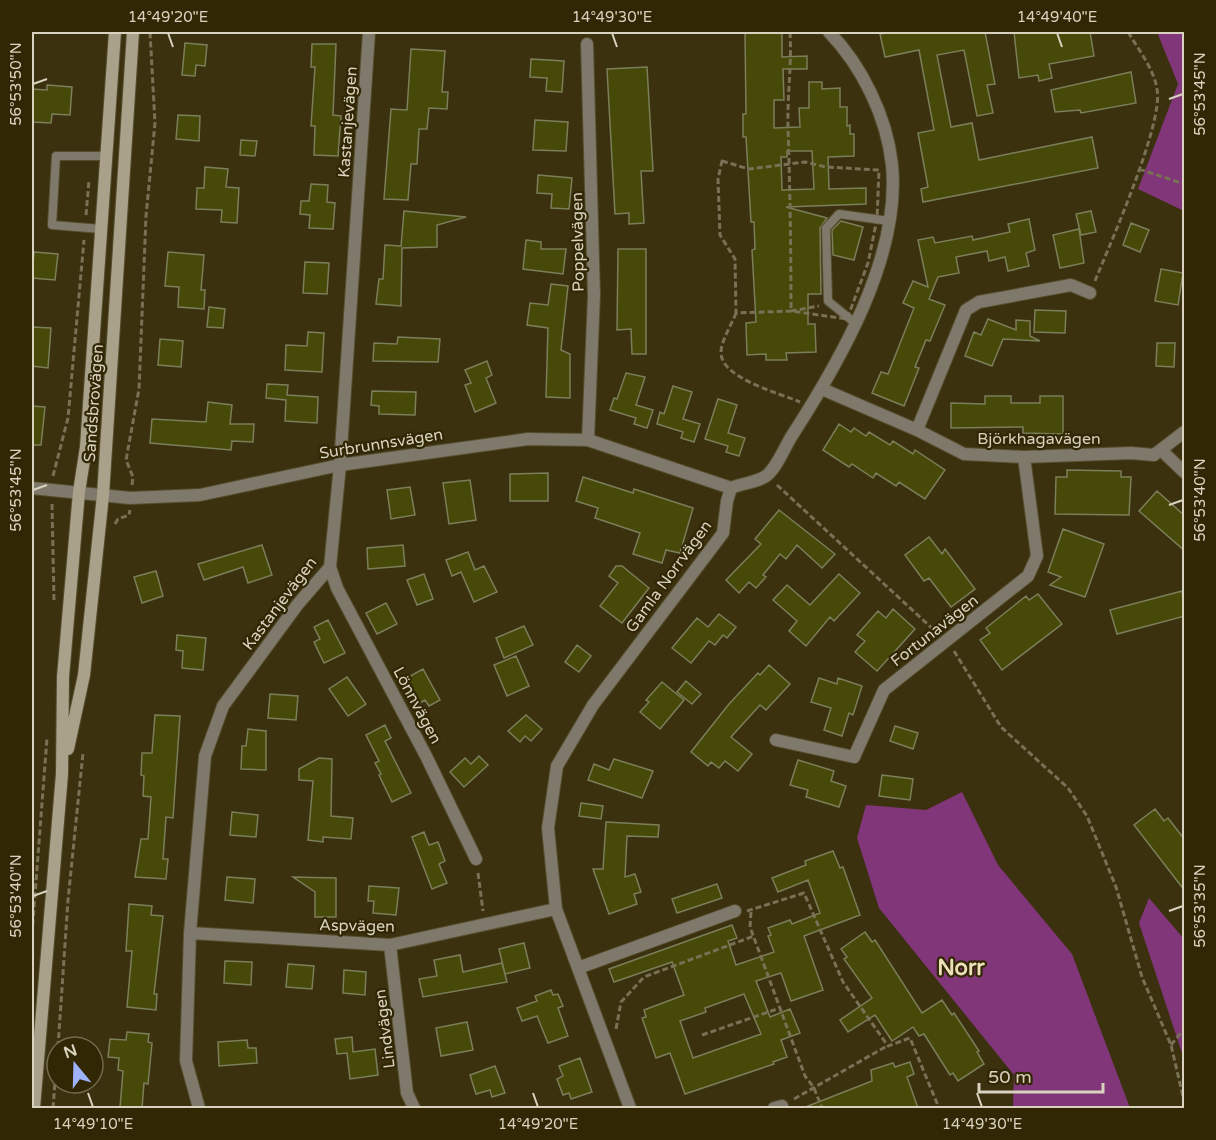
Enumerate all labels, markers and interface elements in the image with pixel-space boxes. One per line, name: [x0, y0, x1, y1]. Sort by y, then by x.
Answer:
text: 14°49'20"E: [128, 8, 208, 26]
text: 14°49'30"E: [572, 8, 652, 26]
text: 14°49'40"E: [1017, 8, 1097, 26]
text: 56°53'50"N: [7, 42, 25, 126]
text: 56°53'45"N: [1191, 52, 1209, 136]
street label: Kastanjevägen: [334, 66, 362, 178]
street label: Poppelvägen: [567, 192, 589, 292]
street label: Sandsbrovägen: [80, 343, 108, 463]
street label: Surbrunnsvägen: [318, 424, 444, 464]
street label: Björkhagavägen: [977, 429, 1101, 449]
text: 56°53'45"N: [7, 448, 25, 532]
text: 56°53'40"N: [1191, 458, 1209, 542]
street label: Gamla Norrvägen: [621, 517, 716, 637]
street label: Kastanjevägen: [238, 553, 321, 654]
street label: Fortunavägen: [887, 590, 982, 671]
street label: Lönnvägen: [388, 663, 446, 747]
text: 56°53'40"N: [7, 854, 25, 938]
text: 56°53'35"N: [1191, 864, 1209, 948]
street label: Aspvägen: [319, 915, 395, 937]
district label: Norr: [937, 955, 985, 981]
street label: Lindvägen: [370, 988, 400, 1069]
north arrow: [45, 1035, 105, 1095]
text: N: [61, 1040, 80, 1063]
scale bar: [979, 1056, 1104, 1094]
text: 50 m: [988, 1066, 1032, 1088]
text: 14°49'10"E: [53, 1115, 133, 1133]
text: 14°49'20"E: [498, 1115, 578, 1133]
text: 14°49'30"E: [942, 1115, 1022, 1133]

